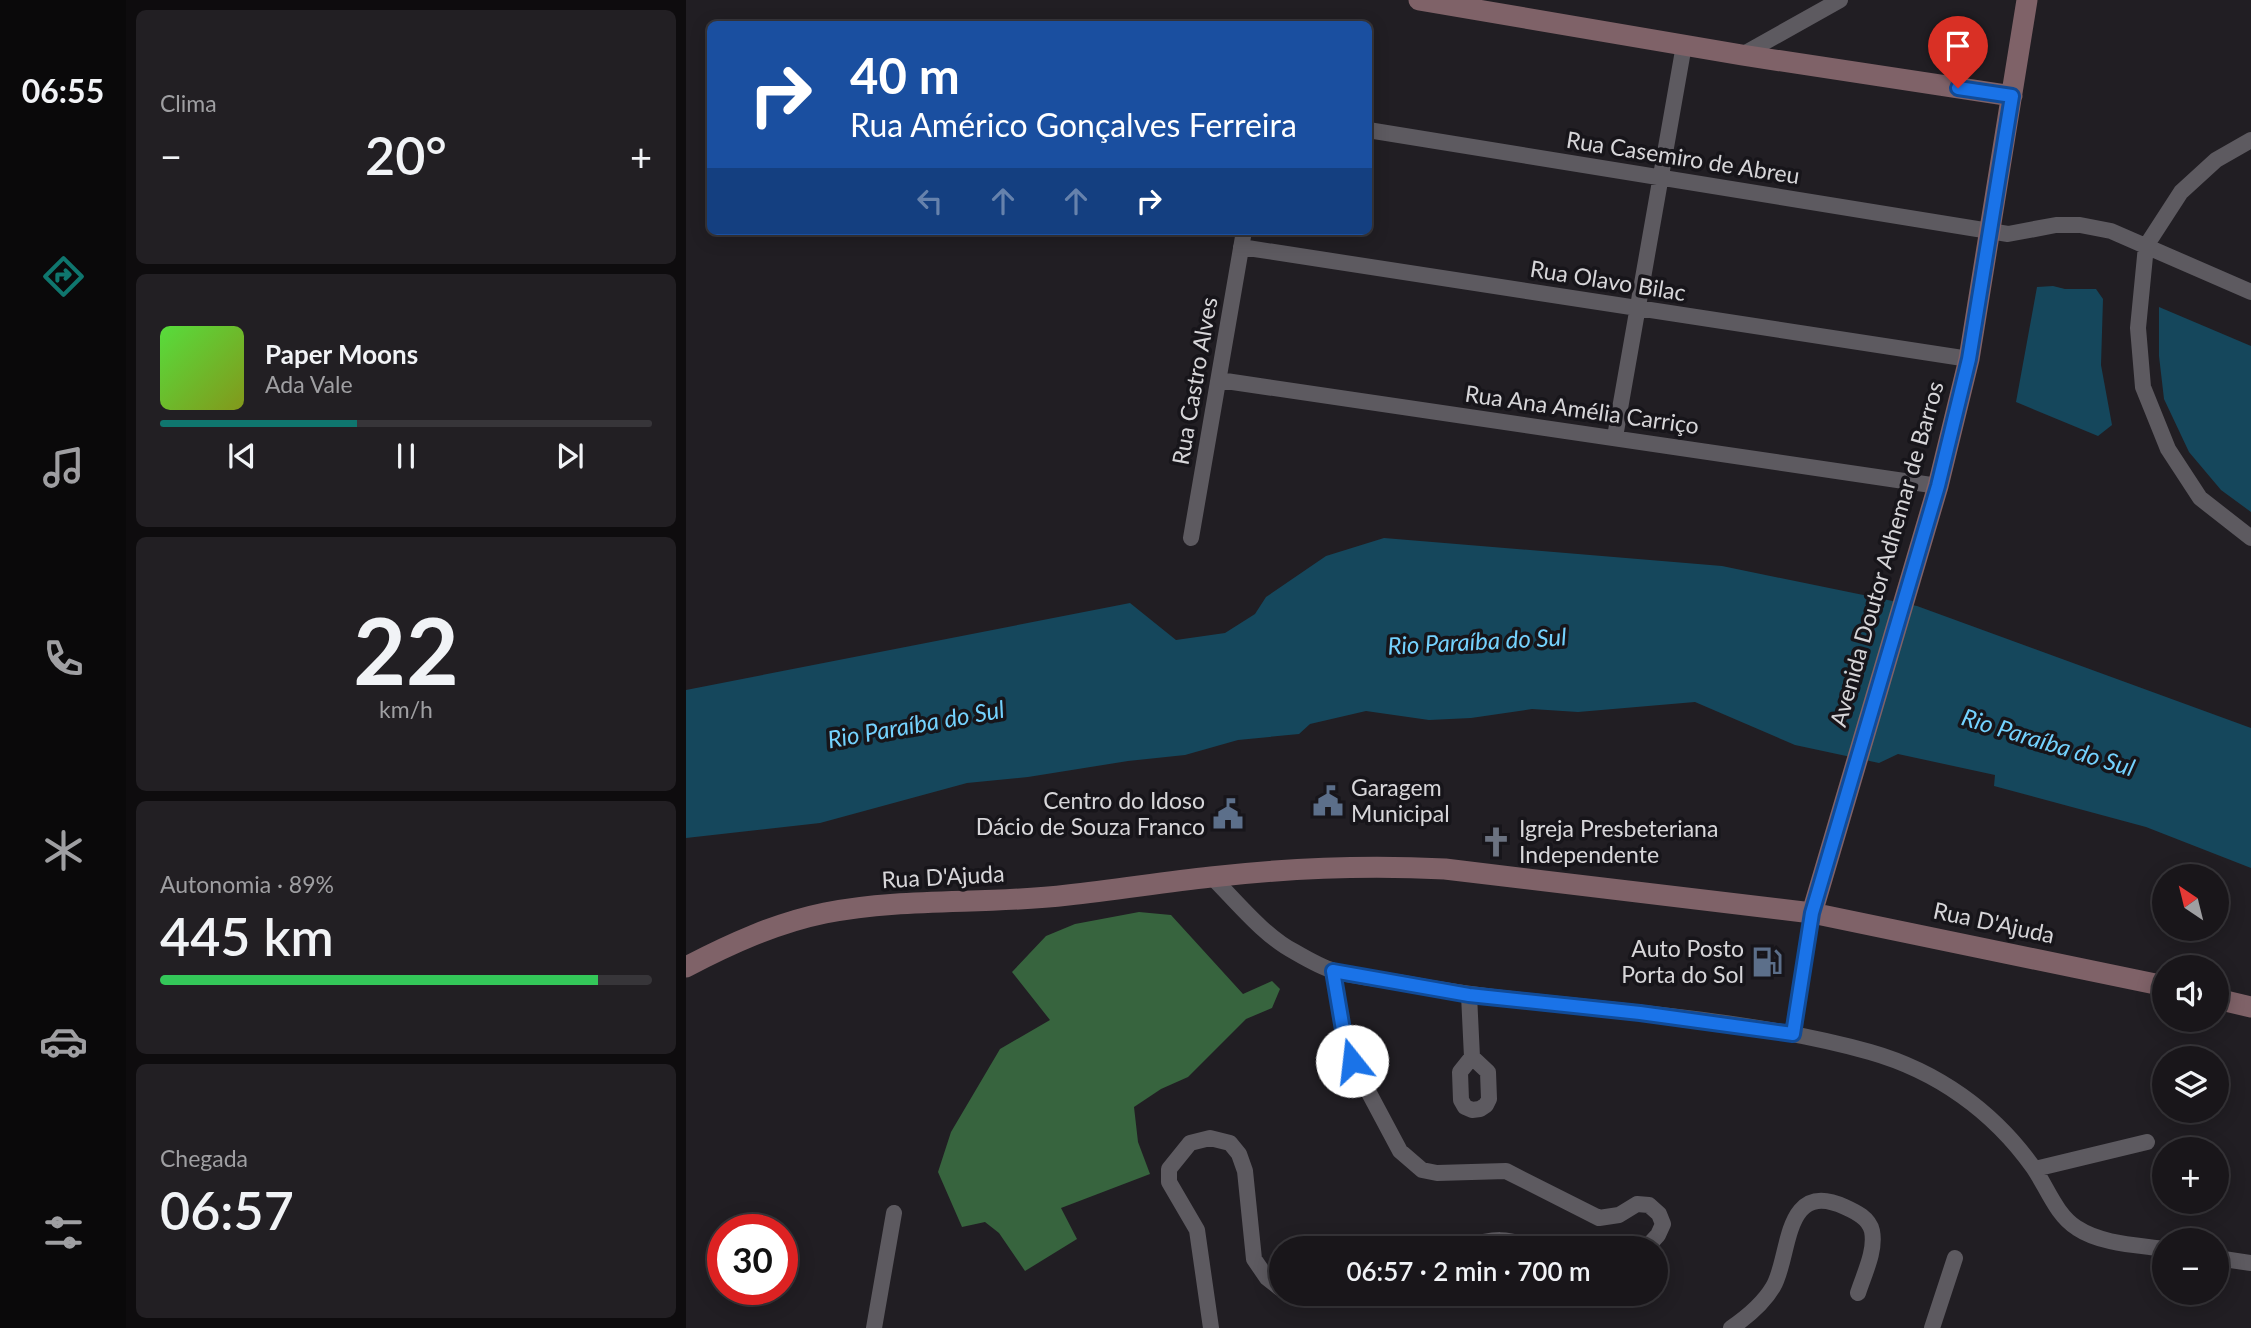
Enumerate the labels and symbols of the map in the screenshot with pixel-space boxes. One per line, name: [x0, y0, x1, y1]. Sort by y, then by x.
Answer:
pin: [1928, 16, 1988, 88]
street label: Rua Casemiro de Abreu: [1565, 125, 1802, 189]
street label: Rua Olavo Bilac: [1528, 254, 1688, 306]
street label: Rua Castro Alves: [1165, 295, 1223, 467]
street label: Avenida Doutor Adhemar de Barros: [1823, 378, 1949, 730]
street label: Rua Ana Amélia Carriço: [1463, 379, 1701, 439]
water label: Rio Paraíba do Sul: [1387, 621, 1568, 660]
water label: Rio Paraíba do Sul: [825, 694, 1007, 753]
water label: Rio Paraíba do Sul: [1959, 702, 2139, 782]
place label: Garagem Municipal: [1351, 773, 1450, 827]
public building icon: Garagem Municipal: [1311, 784, 1345, 818]
place label: Centro do Idoso Dácio de Souza Franco: [976, 786, 1205, 840]
public building icon: Centro do Idoso Dácio de Souza Franco: [1211, 797, 1245, 831]
place label: Igreja Presbeteriana Independente: [1519, 814, 1718, 868]
church icon: Igreja Presbeteriana Independente: [1479, 825, 1513, 859]
street label: Rua D'Ajuda: [881, 859, 1005, 893]
north arrow: [2152, 864, 2230, 942]
street label: Rua D'Ajuda: [1931, 896, 2057, 949]
place label: Auto Posto Porta do Sol: [1621, 934, 1744, 988]
fuel station icon: Auto Posto Porta do Sol: [1750, 945, 1784, 979]
position arrow: [1315, 1024, 1389, 1098]
speed limit sign: 30: [707, 1214, 798, 1305]

